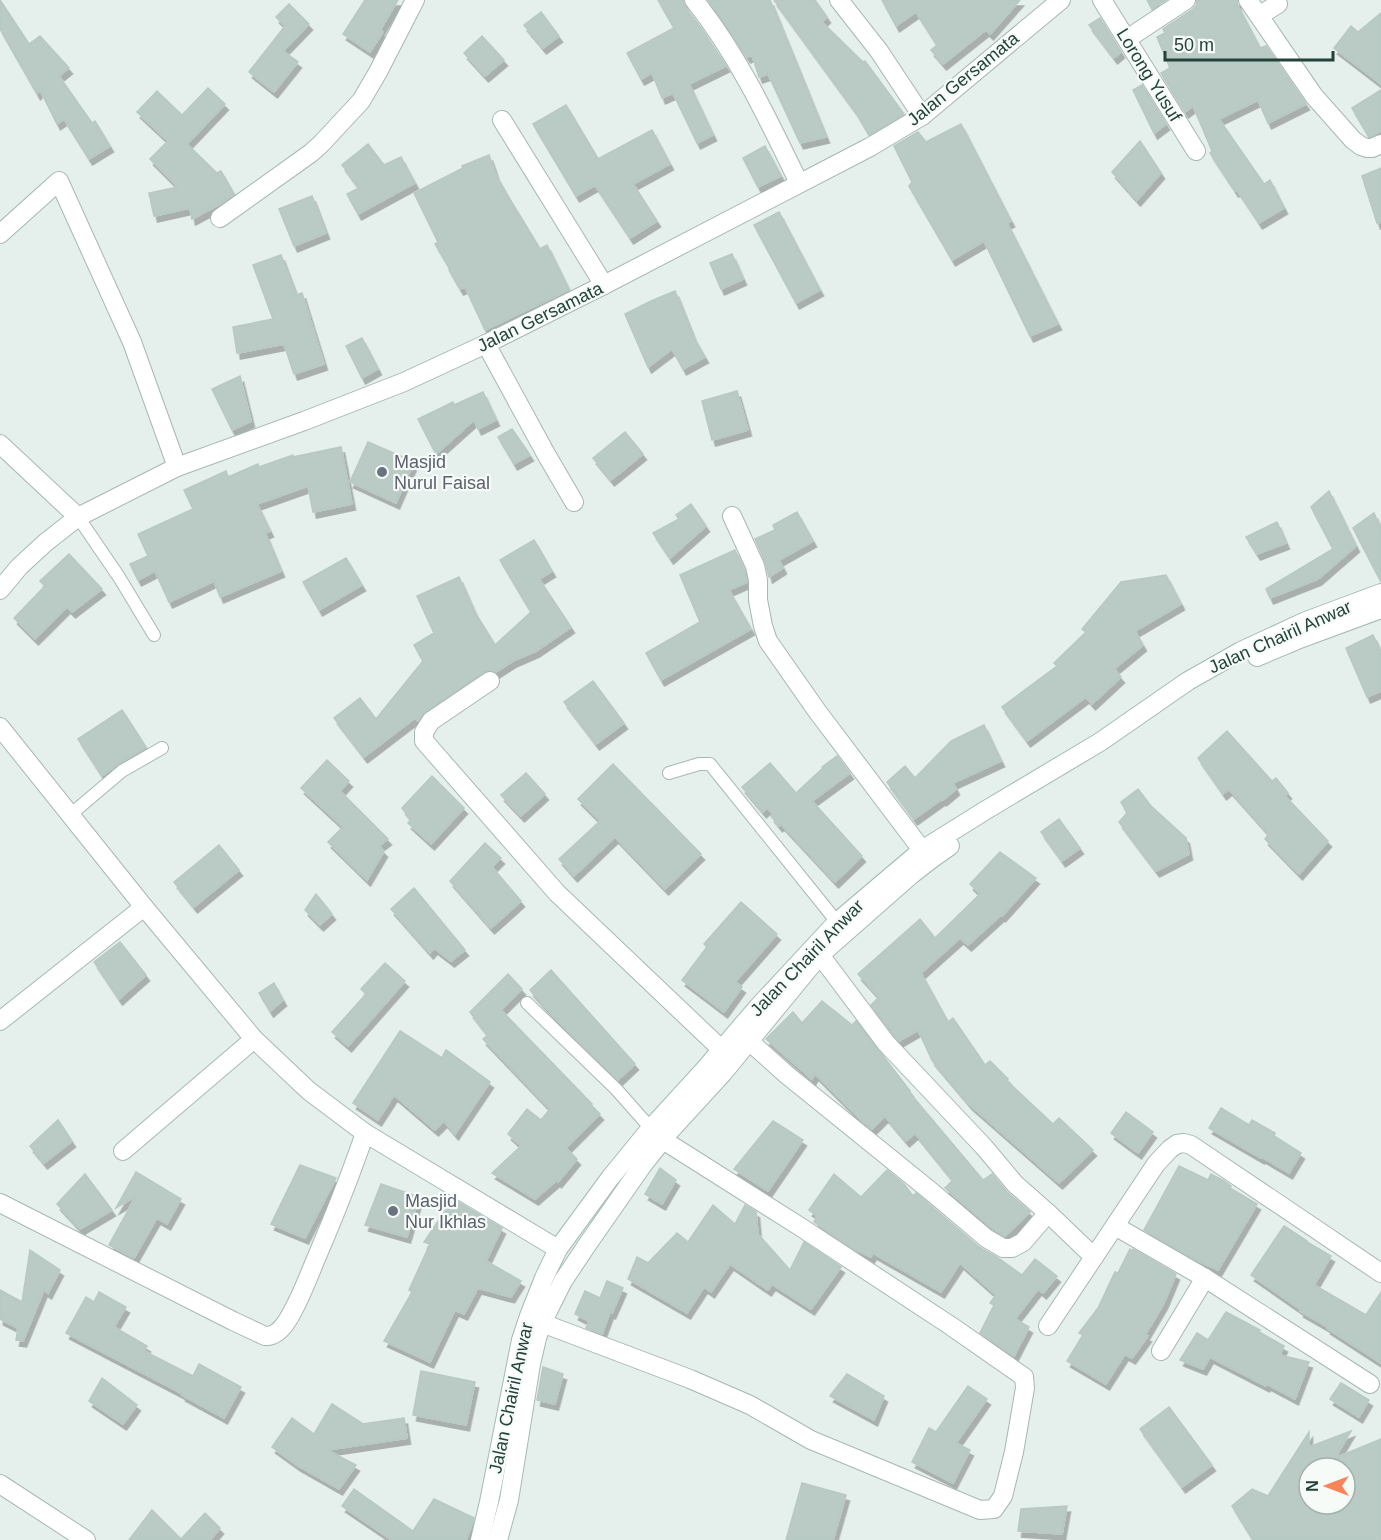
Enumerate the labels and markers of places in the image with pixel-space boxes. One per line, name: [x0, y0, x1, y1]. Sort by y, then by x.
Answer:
place label: Masjid Nurul Faisal: [394, 452, 490, 493]
marker: Masjid Nurul Faisal: [375, 465, 389, 479]
place label: Masjid Nur Ikhlas: [405, 1191, 486, 1232]
marker: Masjid Nur Ikhlas: [386, 1204, 400, 1218]

